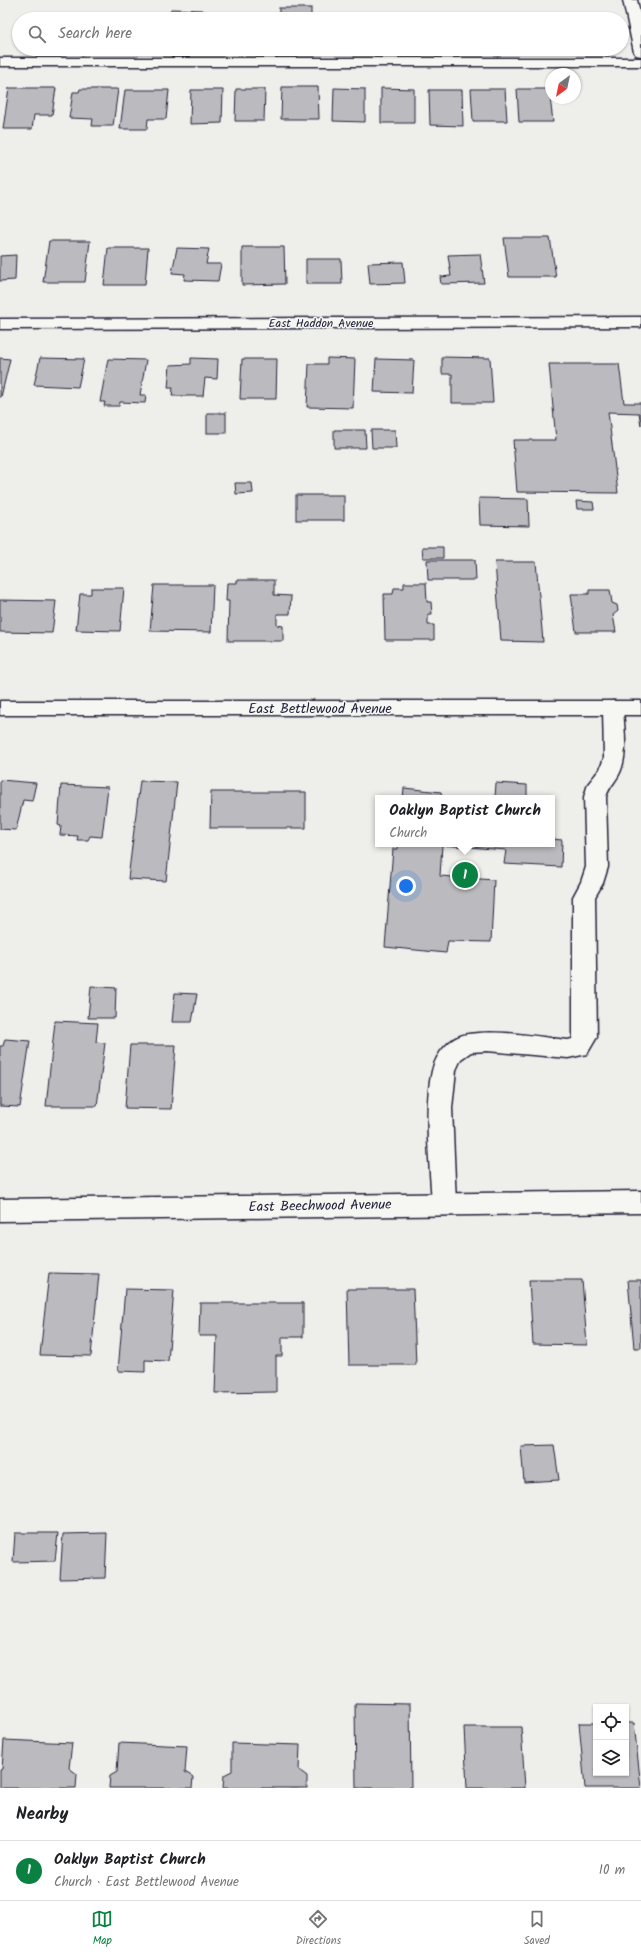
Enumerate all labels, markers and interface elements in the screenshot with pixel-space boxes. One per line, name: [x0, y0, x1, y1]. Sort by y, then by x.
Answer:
search box: [12, 12, 629, 56]
text: Search here: [58, 22, 132, 46]
icon: search: [26, 23, 48, 45]
north arrow: [545, 68, 581, 104]
street label: East Haddon Avenue: [269, 314, 374, 333]
street label: East Bettlewood Avenue: [248, 698, 392, 720]
popup: [375, 795, 555, 847]
text: Oaklyn Baptist Church: [389, 799, 541, 823]
text: Church: [389, 823, 427, 844]
pin: 1: [452, 860, 478, 890]
your location: [396, 876, 416, 896]
street label: East Beechwood Avenue: [248, 1194, 392, 1218]
map controls: [593, 1704, 629, 1776]
button: locate: [593, 1704, 629, 1740]
button: layers: [593, 1740, 629, 1776]
text: Nearby: [16, 1801, 68, 1828]
text: Oaklyn Baptist Church: [54, 1848, 206, 1872]
text: 1: [27, 1860, 31, 1881]
text: 10 m: [599, 1860, 625, 1881]
text: Church · East Bettlewood Avenue: [54, 1872, 239, 1893]
tab: Map: [91, 1908, 113, 1950]
tab: Directions: [296, 1908, 341, 1950]
tab: Saved: [524, 1908, 550, 1950]

